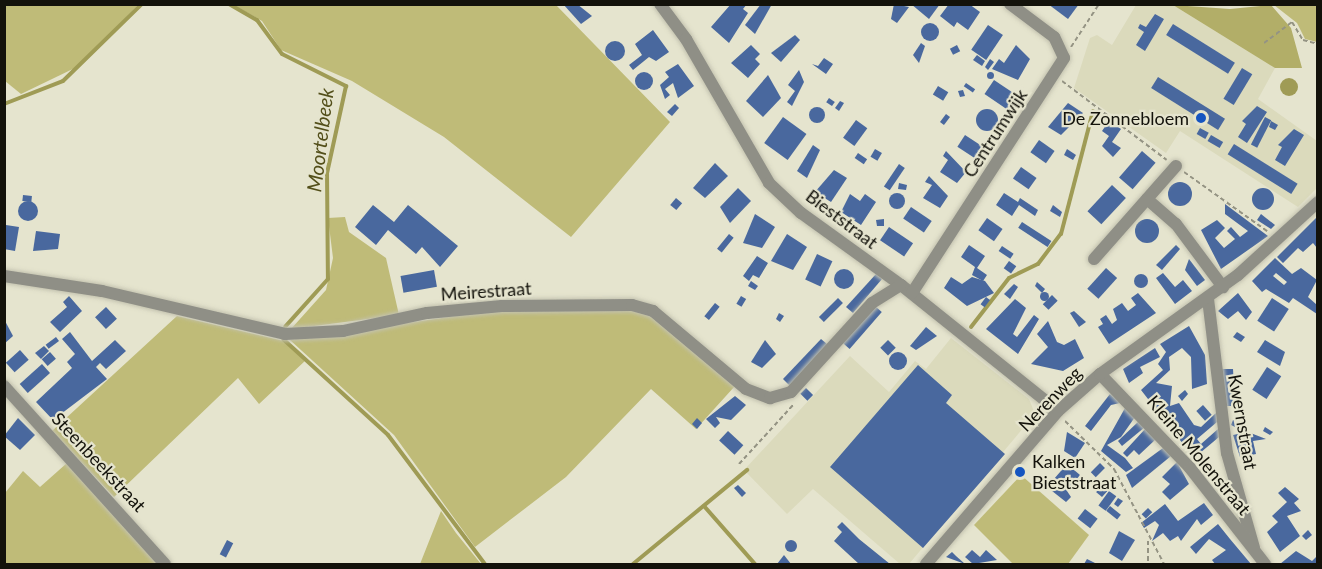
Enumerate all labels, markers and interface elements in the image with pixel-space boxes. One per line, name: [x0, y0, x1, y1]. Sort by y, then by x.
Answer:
street label: Centrumwijk: [958, 85, 1032, 181]
water label: Moortelbeek: [302, 87, 338, 193]
place label: De Zonnebloem: [1062, 107, 1189, 129]
marker: De Zonnebloem: [1194, 111, 1208, 125]
street label: Bieststraat: [802, 185, 882, 253]
street label: Meirestraat: [440, 277, 532, 305]
street label: Nerenweg: [1014, 362, 1086, 436]
street label: Kwernstraat: [1224, 373, 1262, 471]
street label: Kleine Molenstraat: [1143, 391, 1255, 519]
street label: Steenbeekstraat: [47, 408, 151, 516]
place label: Kalken Bieststraat: [1032, 451, 1116, 494]
marker: Kalken Bieststraat: [1013, 465, 1027, 479]

